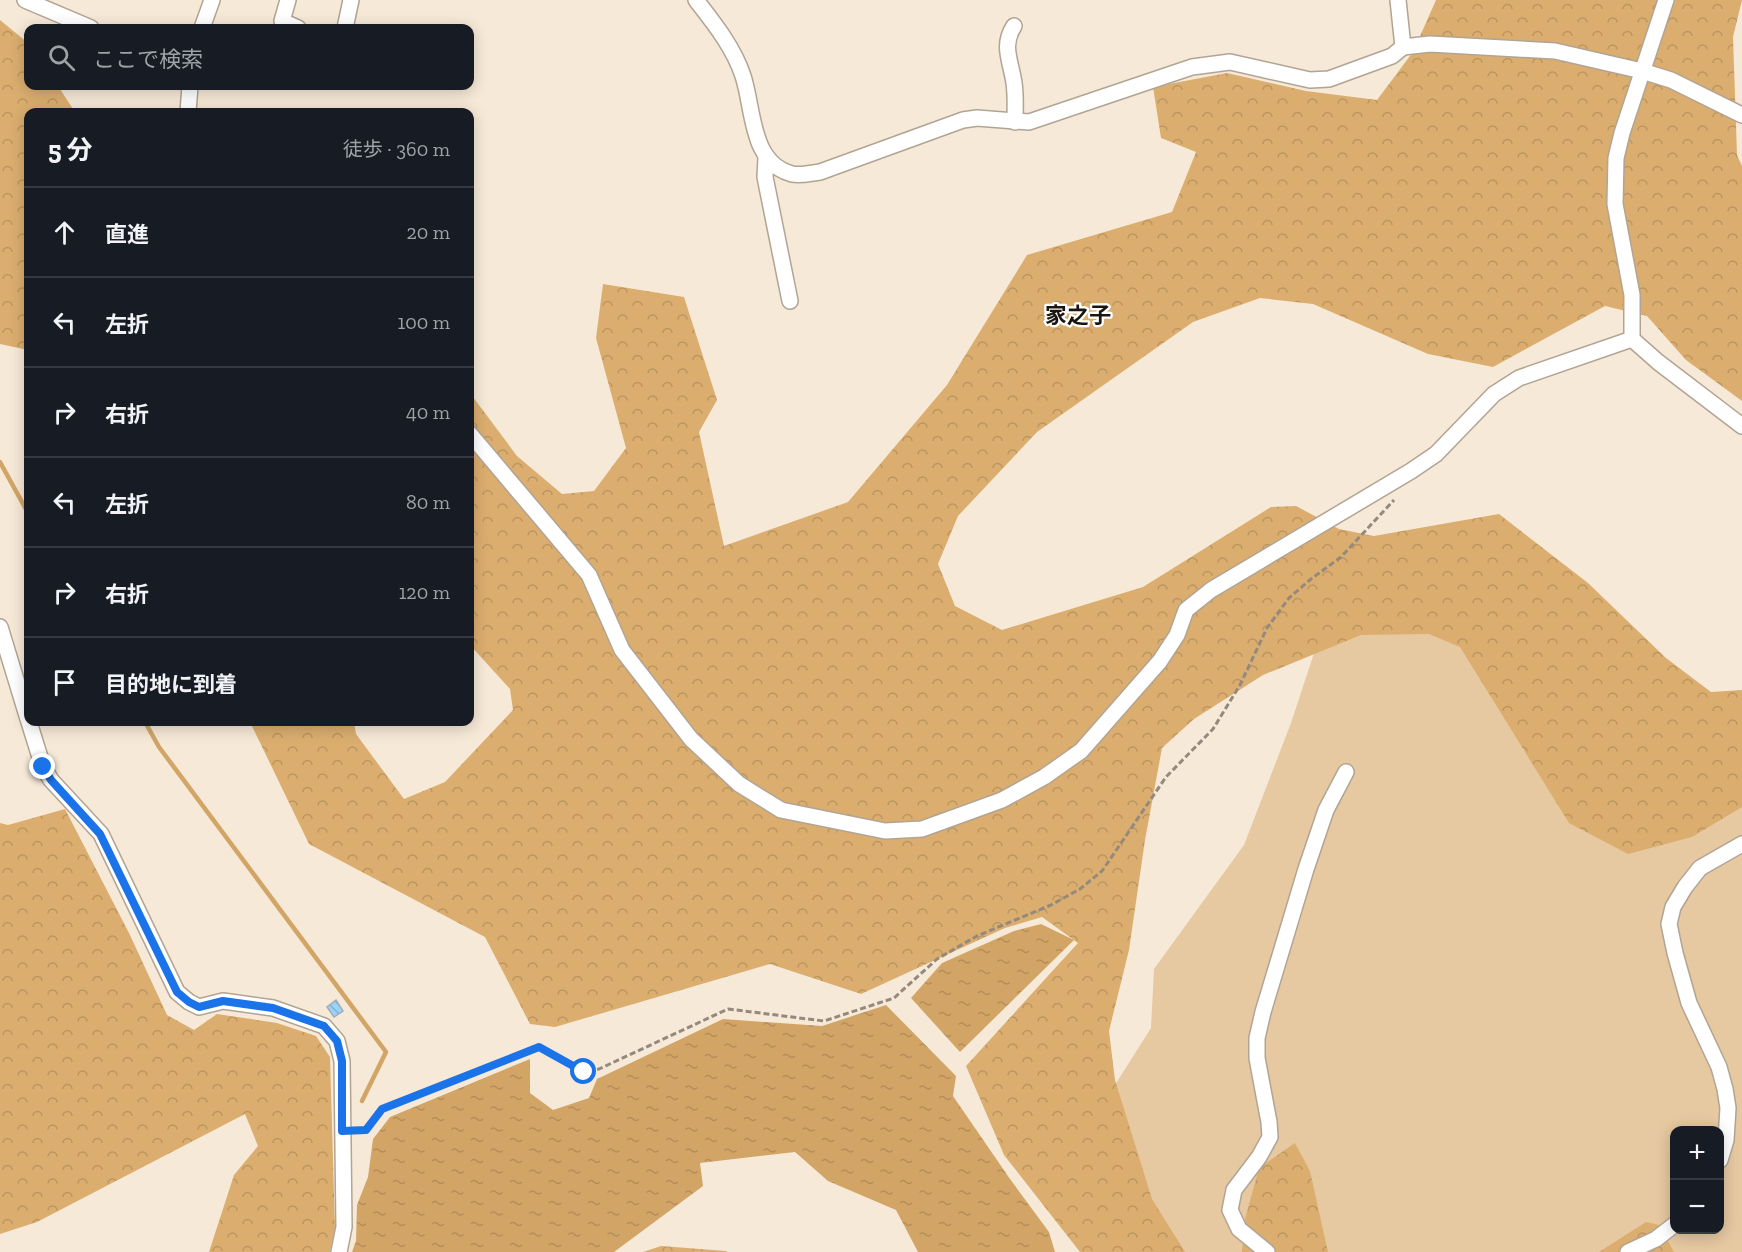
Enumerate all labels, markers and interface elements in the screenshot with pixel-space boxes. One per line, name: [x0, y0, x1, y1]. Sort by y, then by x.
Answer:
search box: [24, 24, 474, 90]
icon: search: [45, 41, 78, 74]
text: ここで検索: [93, 46, 203, 73]
text: 5 分: [48, 134, 92, 166]
text: 徒歩 · 360 m: [343, 137, 450, 161]
icon: ahead: [48, 216, 81, 249]
text: 20 m: [406, 220, 450, 244]
text: 直進: [105, 221, 149, 248]
district label: 家之子: [1045, 302, 1111, 329]
icon: left: [48, 306, 81, 339]
text: 100 m: [397, 310, 450, 334]
text: 左折: [105, 311, 149, 338]
icon: right: [48, 396, 81, 429]
text: 40 m: [406, 400, 450, 424]
text: 右折: [105, 401, 149, 428]
icon: left: [48, 486, 81, 519]
text: 80 m: [406, 490, 450, 514]
text: 左折: [105, 491, 149, 518]
icon: right: [48, 576, 81, 609]
text: 120 m: [399, 580, 450, 604]
text: 右折: [105, 581, 149, 608]
icon: arrive: [48, 666, 81, 699]
text: 目的地に到着: [105, 671, 237, 698]
route end: [29, 753, 55, 779]
route start: [570, 1058, 596, 1084]
map controls: [1670, 1126, 1724, 1234]
button: +: [1670, 1126, 1724, 1180]
button: −: [1670, 1180, 1724, 1234]

